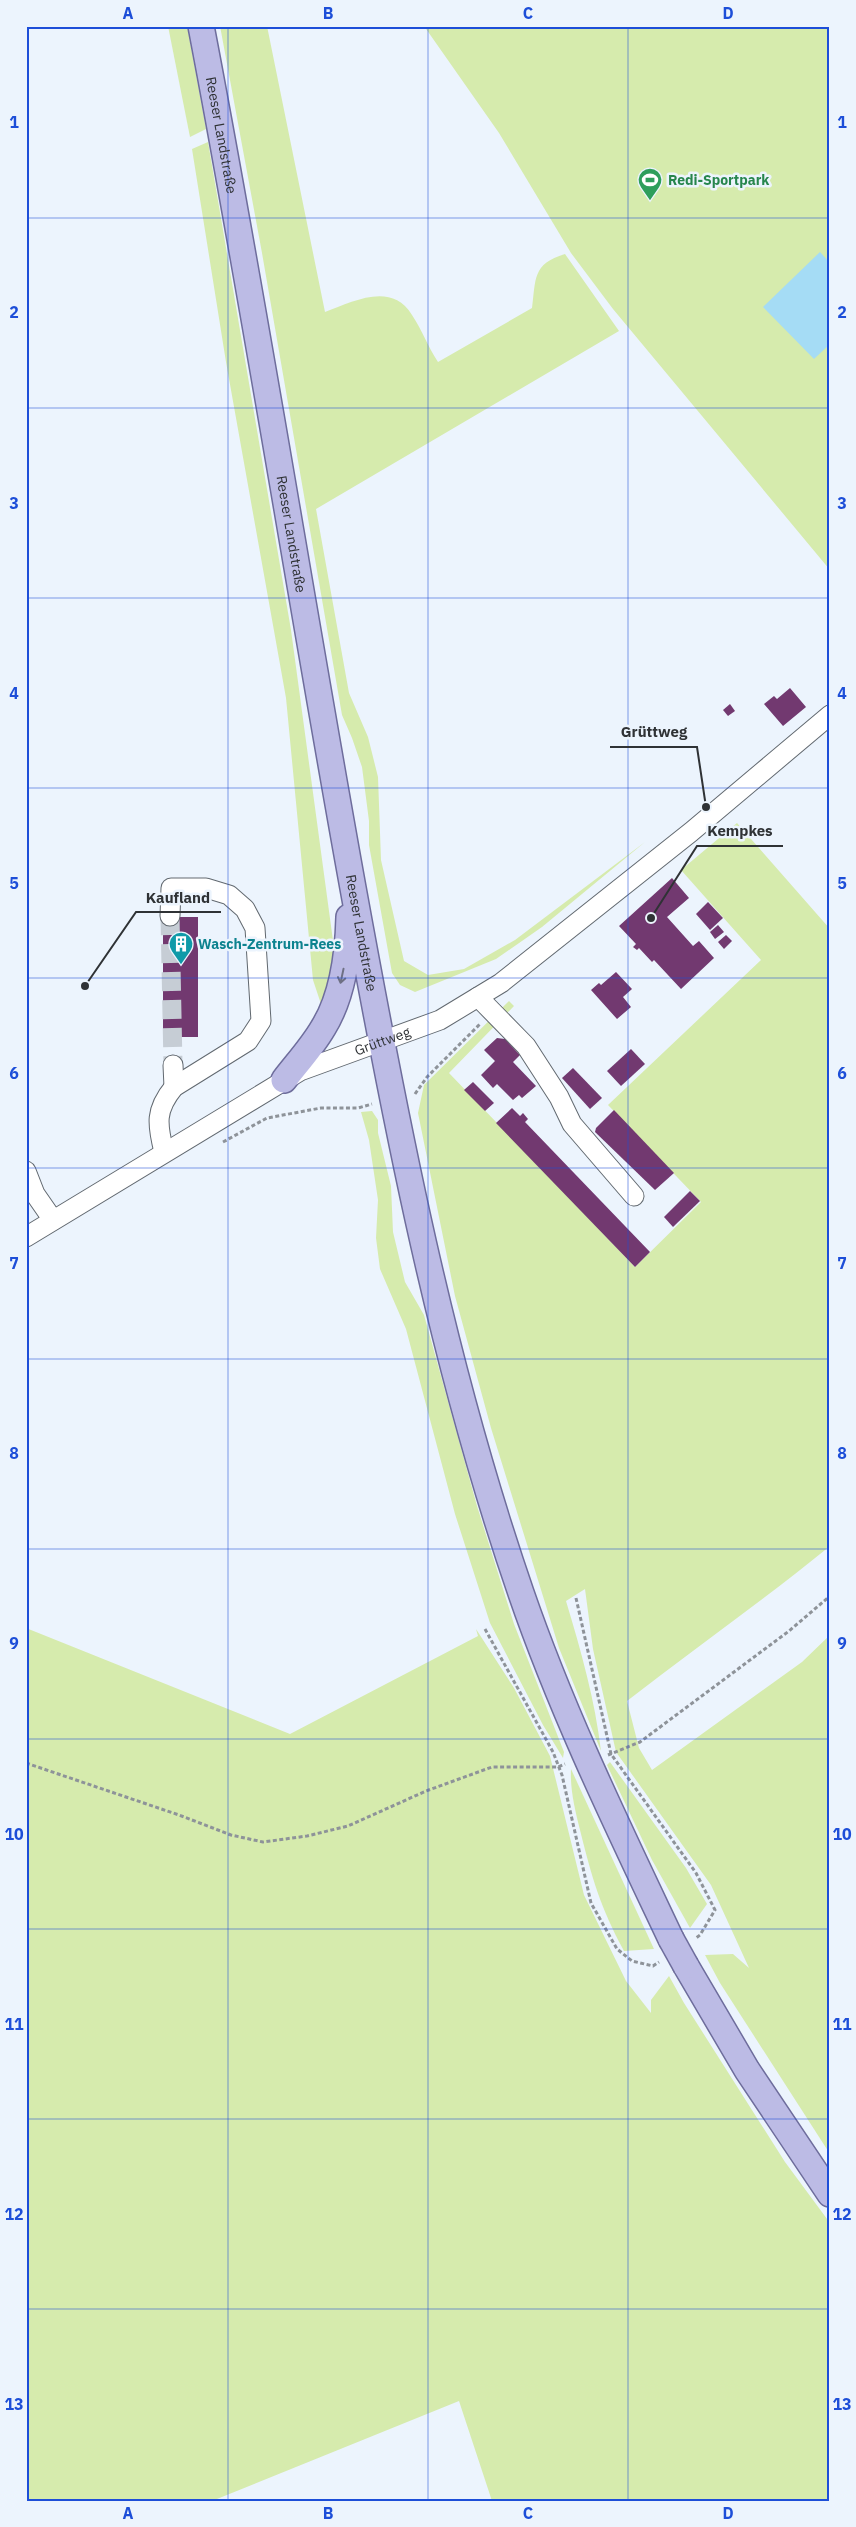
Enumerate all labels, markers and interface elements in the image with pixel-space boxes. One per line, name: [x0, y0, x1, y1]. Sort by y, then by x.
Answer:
text: A: [123, 3, 134, 23]
text: B: [323, 3, 334, 23]
text: C: [523, 3, 533, 23]
text: D: [722, 3, 734, 23]
street label: Reeser Landstraße: [202, 75, 241, 195]
text: 1: [9, 112, 19, 132]
text: 1: [837, 112, 847, 132]
sports icon: Redi-Sportpark: [637, 167, 663, 201]
place label: Redi-Sportpark: [668, 171, 770, 189]
text: 2: [9, 302, 19, 322]
text: 2: [837, 302, 847, 322]
street label: Reeser Landstraße: [272, 474, 310, 594]
text: 3: [9, 493, 19, 513]
text: 3: [837, 493, 847, 513]
text: 4: [9, 683, 19, 703]
text: 4: [837, 683, 847, 703]
callout: Grüttweg: [610, 717, 697, 747]
text: Grüttweg: [621, 722, 688, 741]
callout: Kempkes: [697, 816, 783, 846]
text: Kempkes: [707, 821, 773, 840]
text: 5: [9, 873, 19, 893]
street label: Reeser Landstraße: [342, 873, 381, 993]
text: 5: [837, 873, 847, 893]
callout: Kaufland: [136, 882, 221, 912]
text: Kaufland: [146, 888, 210, 907]
building icon: Wasch-Zentrum-Rees: [168, 931, 194, 965]
place label: Wasch-Zentrum-Rees: [198, 935, 341, 953]
one-way arrow: [337, 967, 346, 983]
street label: Grüttweg: [352, 1022, 413, 1059]
text: 6: [9, 1063, 19, 1083]
text: 6: [837, 1063, 847, 1083]
text: 7: [9, 1253, 19, 1273]
text: 7: [837, 1253, 847, 1273]
text: 8: [9, 1443, 19, 1463]
text: 8: [837, 1443, 847, 1463]
text: 9: [9, 1633, 19, 1653]
text: 9: [837, 1633, 847, 1653]
text: 10: [4, 1824, 24, 1844]
text: 10: [832, 1824, 852, 1844]
text: 11: [4, 2014, 24, 2034]
text: 11: [832, 2014, 852, 2034]
text: 12: [4, 2204, 24, 2224]
text: 12: [832, 2204, 852, 2224]
text: 13: [4, 2394, 24, 2414]
text: 13: [832, 2394, 852, 2414]
text: A: [123, 2503, 134, 2523]
text: B: [323, 2503, 334, 2523]
text: C: [523, 2503, 533, 2523]
text: D: [722, 2503, 734, 2523]

